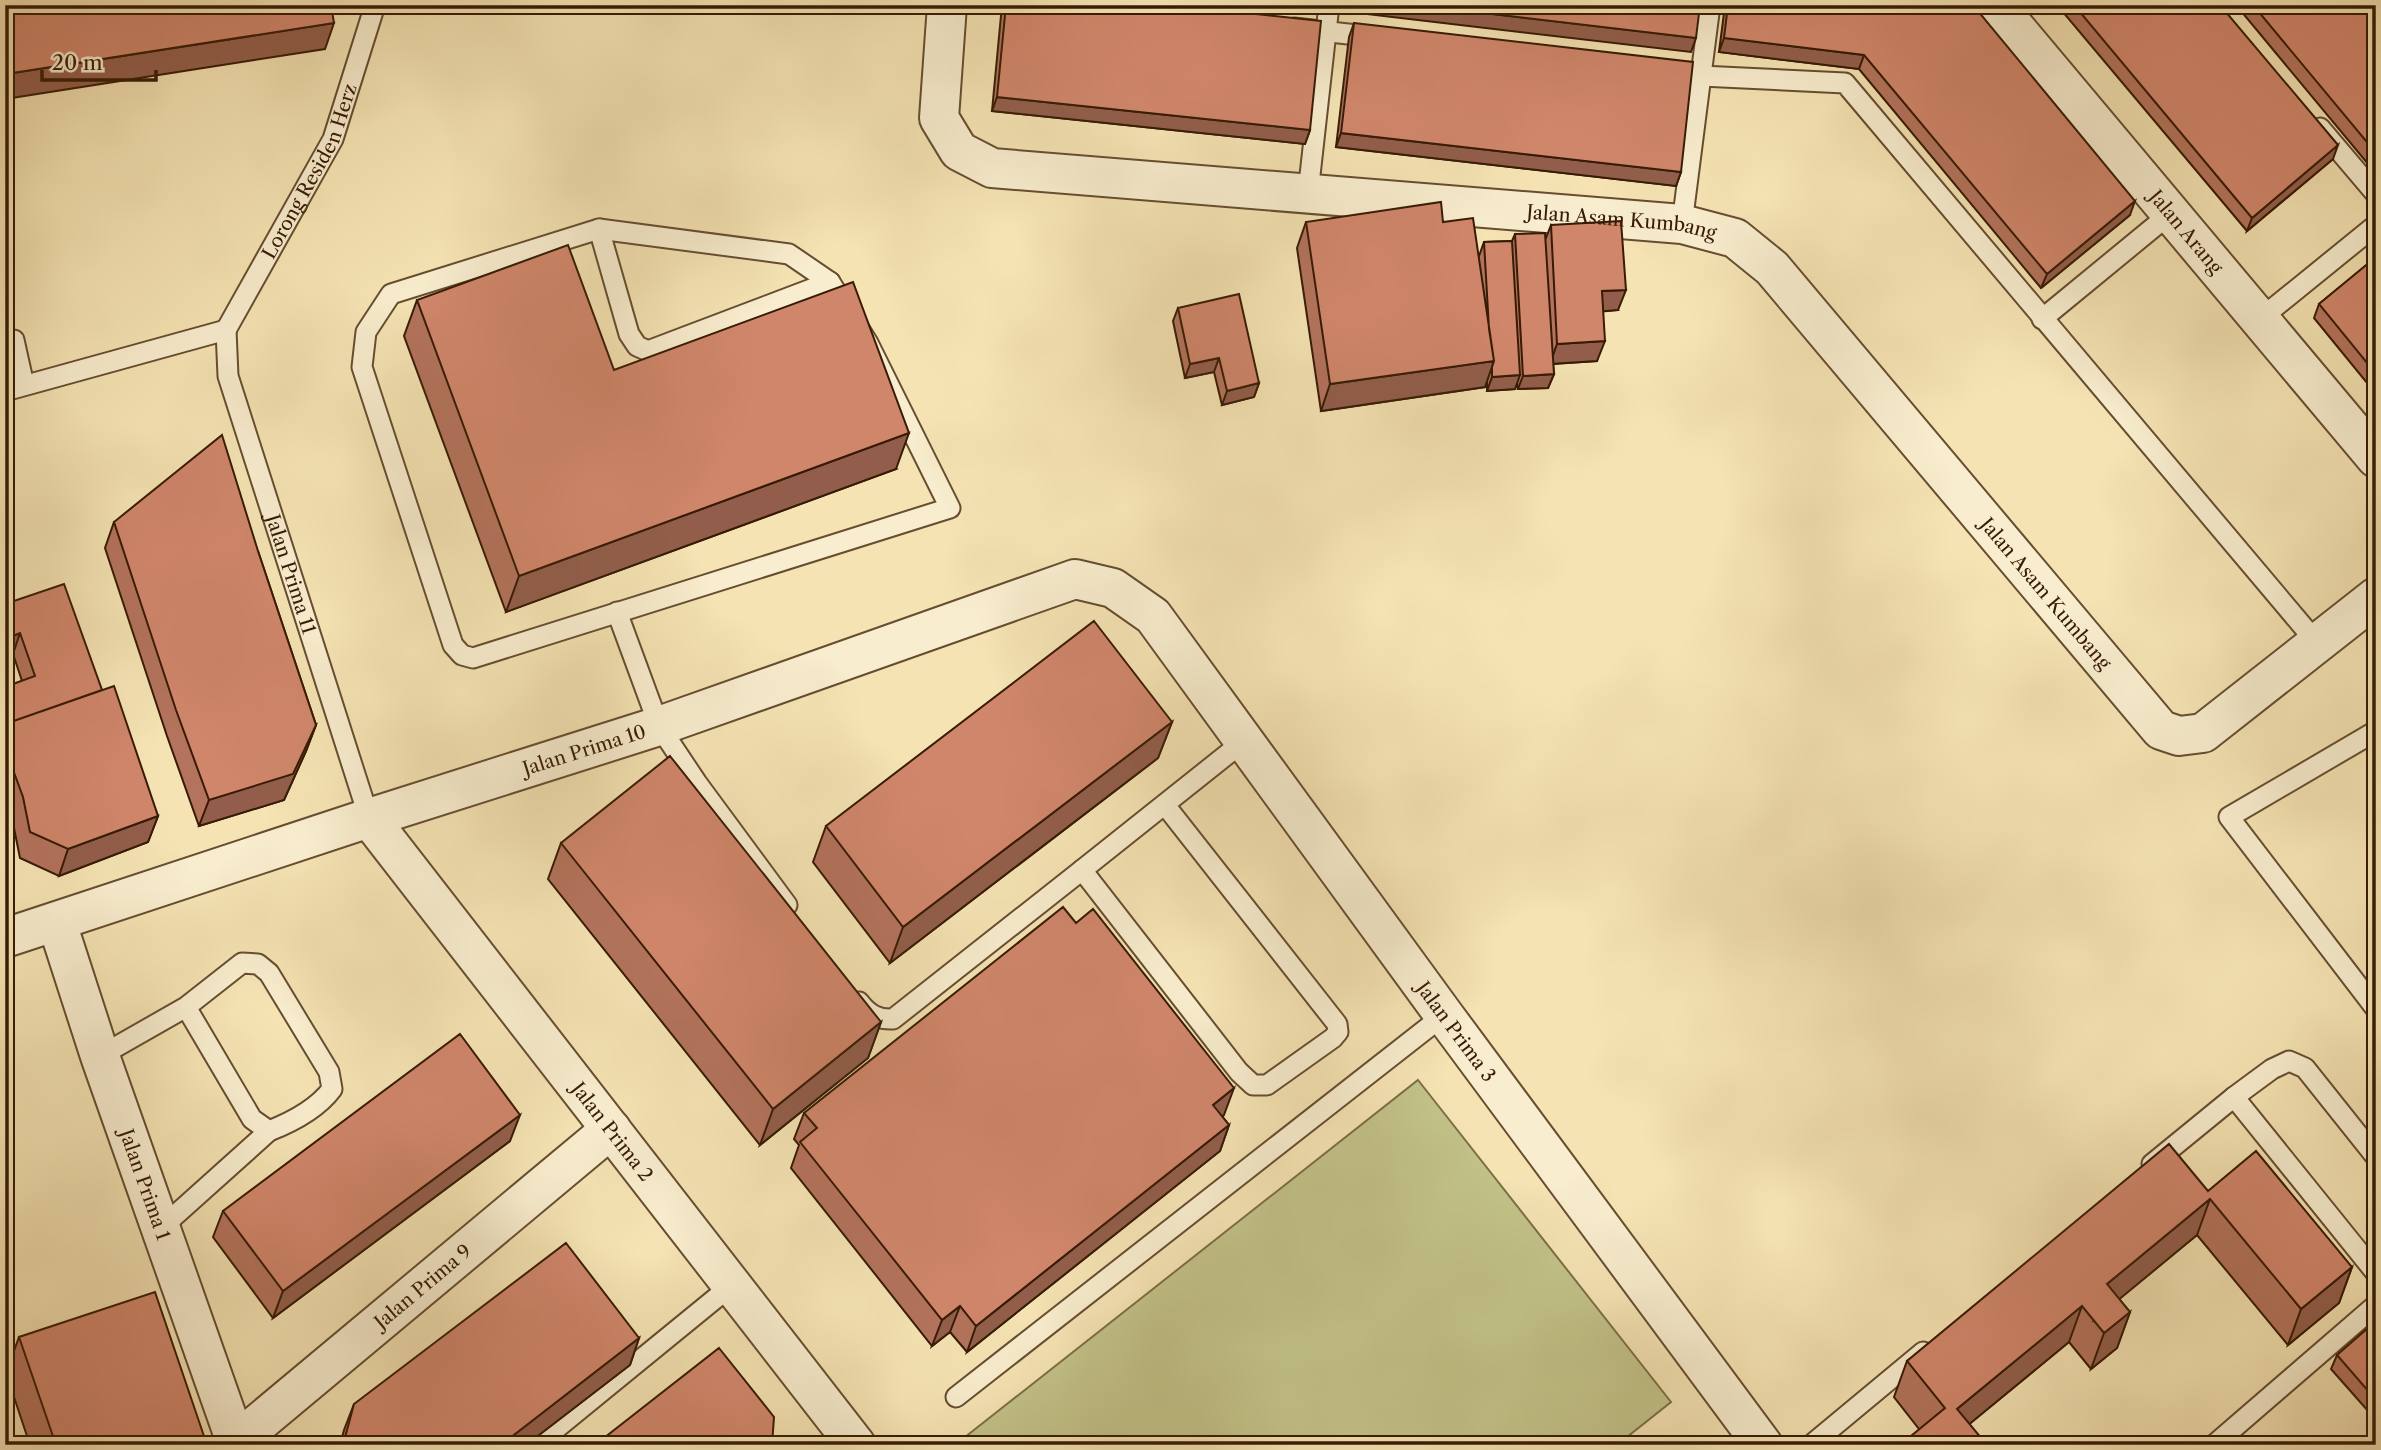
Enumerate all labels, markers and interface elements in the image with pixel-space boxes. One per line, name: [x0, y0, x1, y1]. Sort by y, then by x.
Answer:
scale bar: [42, 38, 156, 82]
text: 20 m: [52, 50, 103, 75]
street label: Lorong Residen Herz: [257, 81, 361, 263]
street label: Jalan Arang: [2143, 183, 2229, 279]
street label: Jalan Asam Kumbang: [1523, 200, 1720, 244]
street label: Jalan Prima 11: [260, 509, 321, 637]
street label: Jalan Asam Kumbang: [1974, 510, 2117, 675]
street label: Jalan Prima 10: [517, 719, 649, 781]
street label: Jalan Prima 3: [1410, 974, 1501, 1086]
street label: Jalan Prima 2: [565, 1075, 658, 1186]
street label: Jalan Prima 1: [114, 1123, 175, 1243]
street label: Jalan Prima 9: [367, 1239, 476, 1335]

